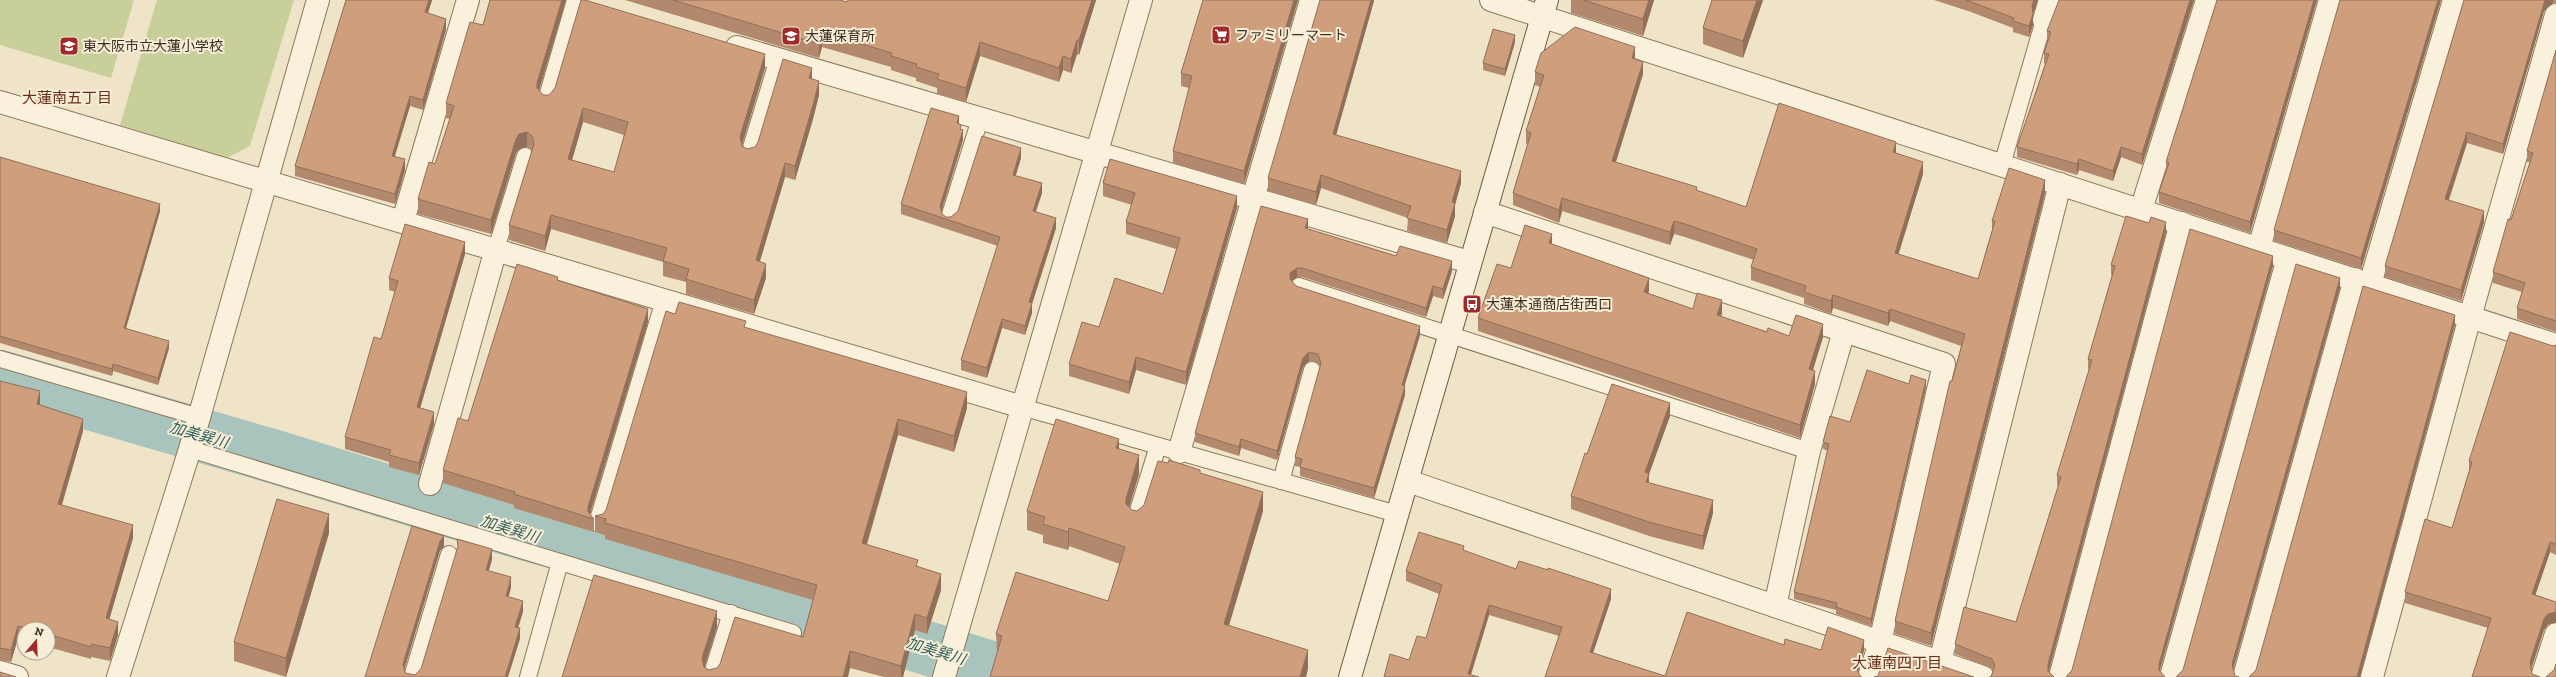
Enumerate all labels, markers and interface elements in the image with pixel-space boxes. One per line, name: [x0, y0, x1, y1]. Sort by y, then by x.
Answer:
supermarket icon: ファミリーマート: [1210, 24, 1232, 46]
school or university icon: 大蓮保育所: [780, 25, 802, 47]
place label: ファミリーマート: [1235, 27, 1347, 44]
place label: 大蓮保育所: [805, 28, 875, 45]
school or university icon: 東大阪市立大蓮小学校: [58, 35, 80, 57]
place label: 東大阪市立大蓮小学校: [83, 38, 223, 55]
district label: 大蓮南五丁目: [22, 89, 112, 107]
bus stop icon: 大蓮本通商店街西口: [1461, 293, 1483, 315]
place label: 大蓮本通商店街西口: [1486, 296, 1612, 313]
water label: 加美巽川: [168, 418, 232, 452]
water label: 加美巽川: [479, 512, 543, 547]
north arrow: [16, 621, 56, 661]
text: N: [33, 625, 46, 640]
water label: 加美巽川: [905, 634, 969, 669]
district label: 大蓮南四丁目: [1852, 654, 1942, 672]

